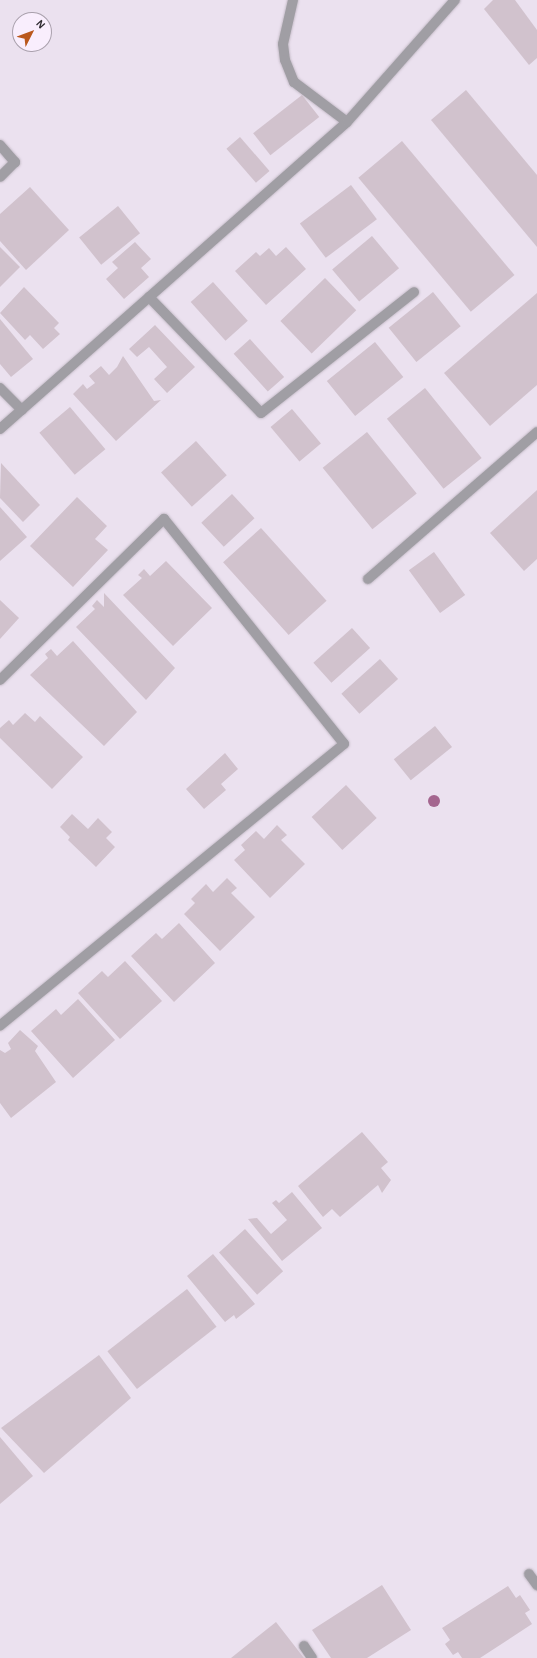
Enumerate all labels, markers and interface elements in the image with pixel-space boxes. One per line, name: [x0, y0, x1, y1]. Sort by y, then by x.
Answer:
north arrow: [12, 12, 52, 52]
text: N: [34, 18, 47, 31]

